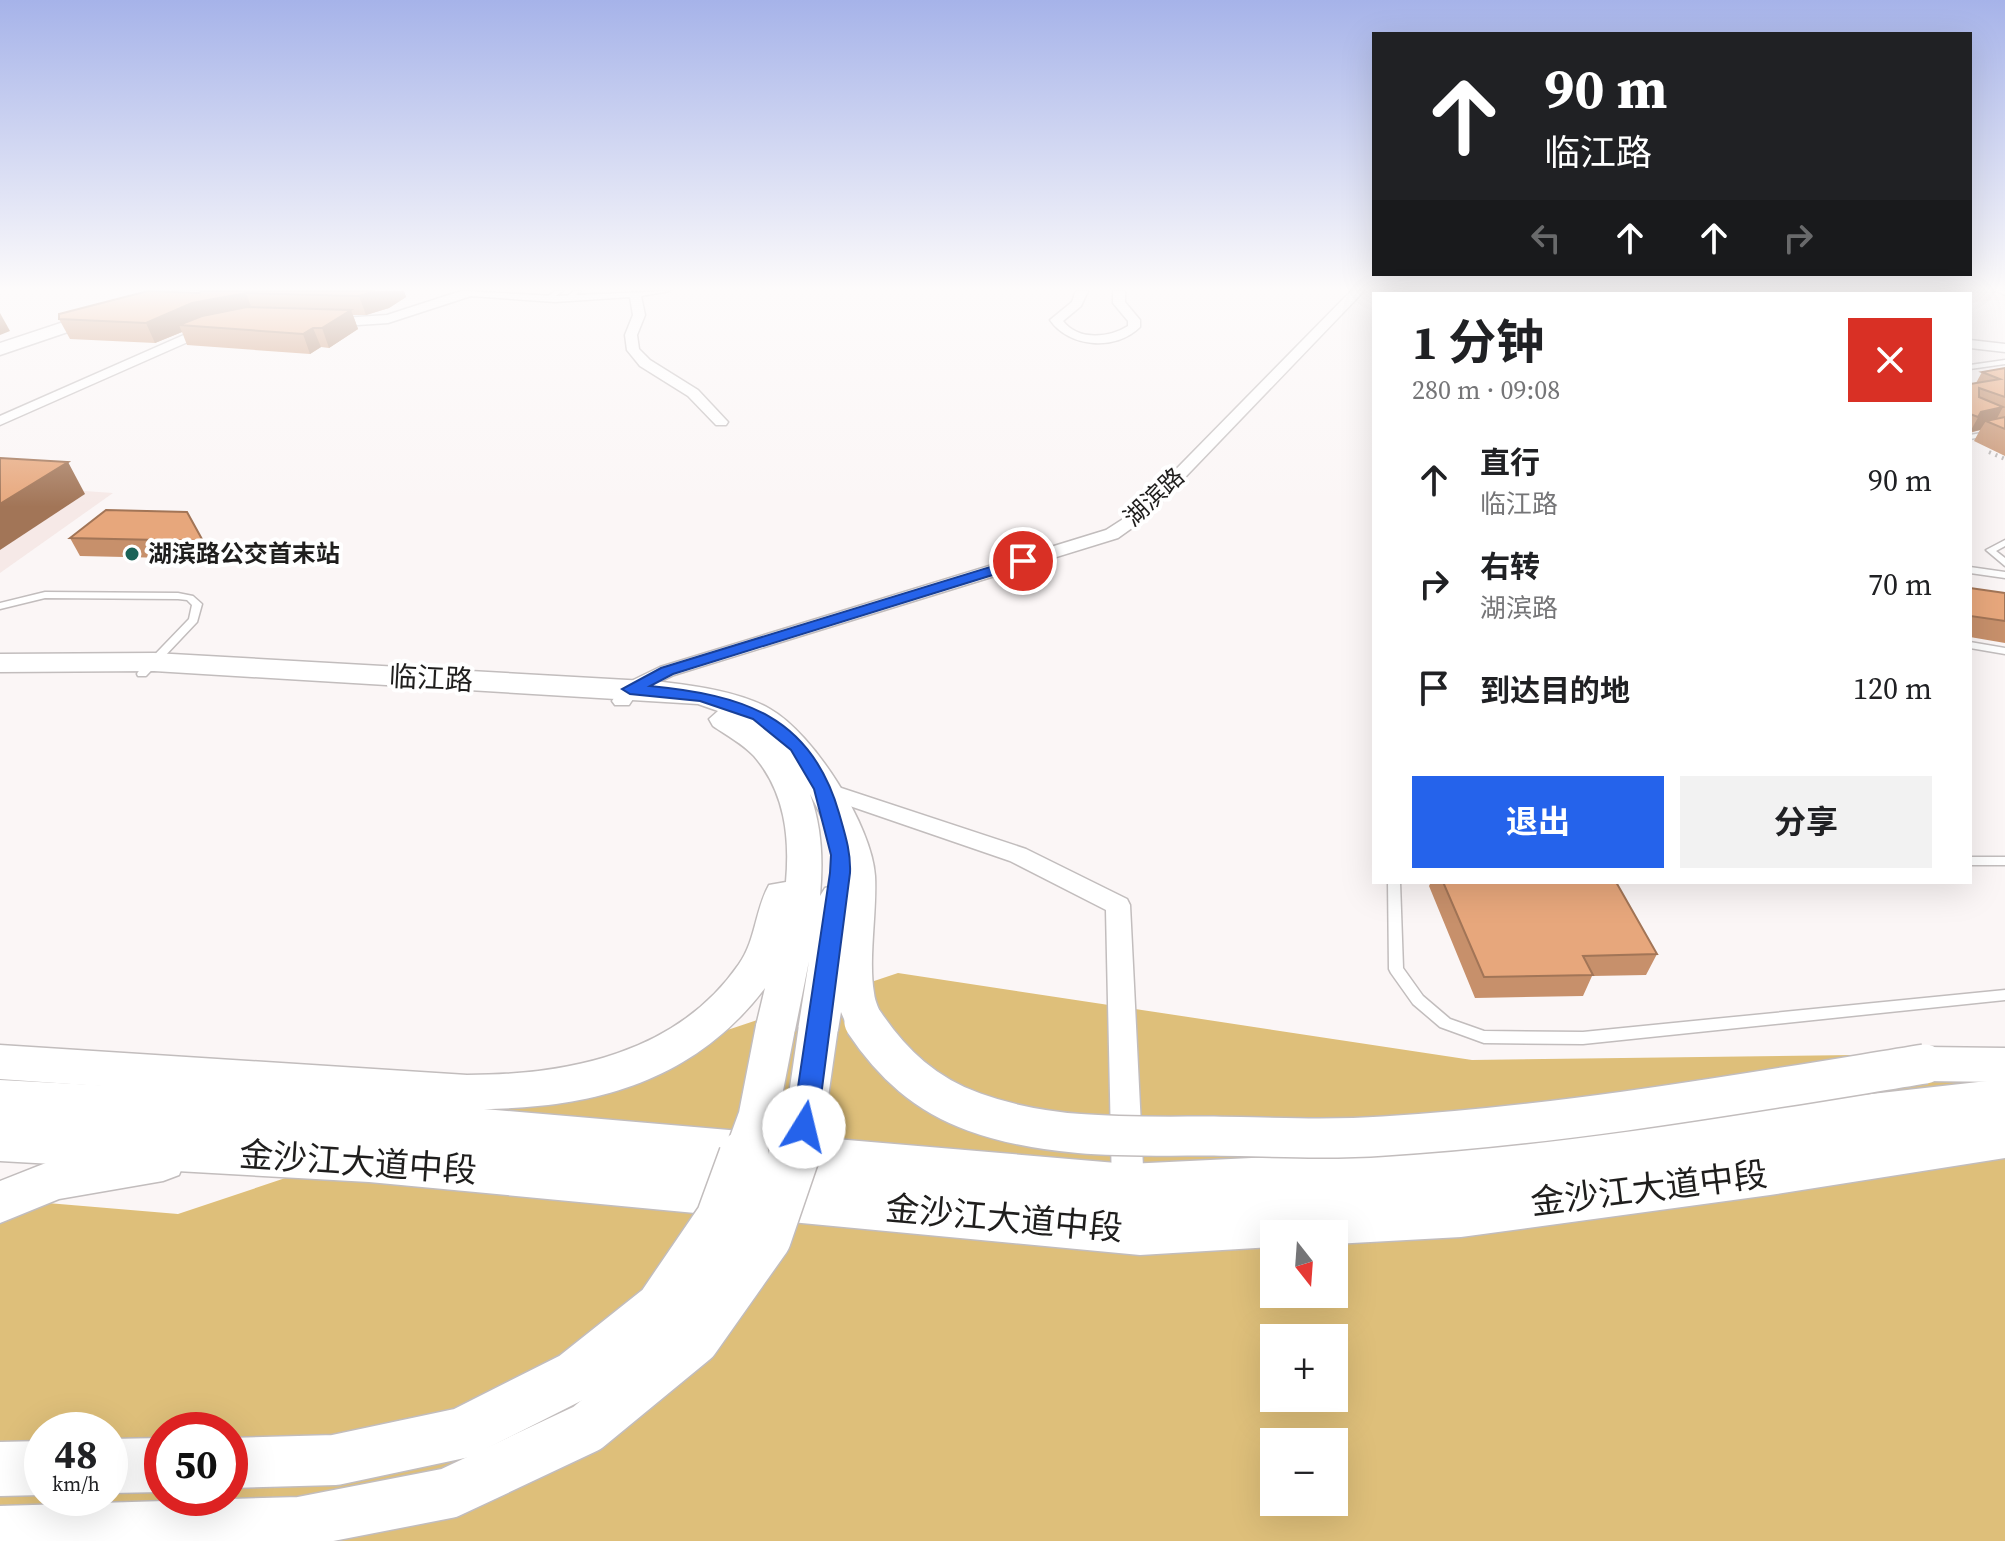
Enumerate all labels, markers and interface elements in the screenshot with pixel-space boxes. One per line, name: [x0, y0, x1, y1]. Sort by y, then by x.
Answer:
text: 90 m: [1544, 50, 1667, 127]
icon: ahead: [1412, 64, 1516, 168]
text: 临江路: [1544, 128, 1652, 177]
icon: left: [1524, 216, 1568, 260]
icon: ahead: [1608, 216, 1652, 260]
icon: ahead: [1692, 216, 1736, 260]
icon: right: [1776, 216, 1820, 260]
text: 1 分钟: [1412, 309, 1544, 375]
button: close: [1848, 318, 1932, 402]
text: 280 m · 09:08: [1412, 372, 1560, 408]
text: 直行: [1480, 442, 1540, 483]
icon: ahead: [1412, 458, 1456, 502]
street label: 湖滨路: [1116, 460, 1191, 533]
text: 90 m: [1868, 460, 1932, 501]
text: 临江路: [1480, 486, 1558, 522]
pin: [989, 527, 1057, 595]
place label: 湖滨路公交首末站: [148, 537, 340, 570]
icon: arrive: [1001, 539, 1045, 583]
marker: 湖滨路公交首末站: [123, 545, 141, 563]
text: 右转: [1480, 546, 1540, 587]
icon: right: [1412, 562, 1456, 606]
text: 70 m: [1868, 564, 1932, 605]
text: 湖滨路: [1480, 590, 1558, 626]
street label: 临江路: [388, 657, 474, 699]
icon: arrive: [1412, 666, 1456, 710]
text: 120 m: [1853, 668, 1932, 709]
text: 到达目的地: [1480, 670, 1630, 711]
button: 退出: [1412, 776, 1664, 868]
button: 分享: [1680, 776, 1932, 868]
position arrow: [762, 1085, 846, 1169]
street label: 金沙江大道中段: [238, 1131, 478, 1193]
street label: 金沙江大道中段: [1528, 1151, 1770, 1225]
street label: 金沙江大道中段: [883, 1185, 1125, 1251]
north arrow: [1260, 1220, 1348, 1308]
map controls: [1260, 1220, 1348, 1516]
button: +: [1260, 1324, 1348, 1412]
speed limit sign: 50: [144, 1412, 248, 1516]
text: 48: [54, 1427, 98, 1481]
button: −: [1260, 1428, 1348, 1516]
text: km/h: [52, 1470, 100, 1498]

